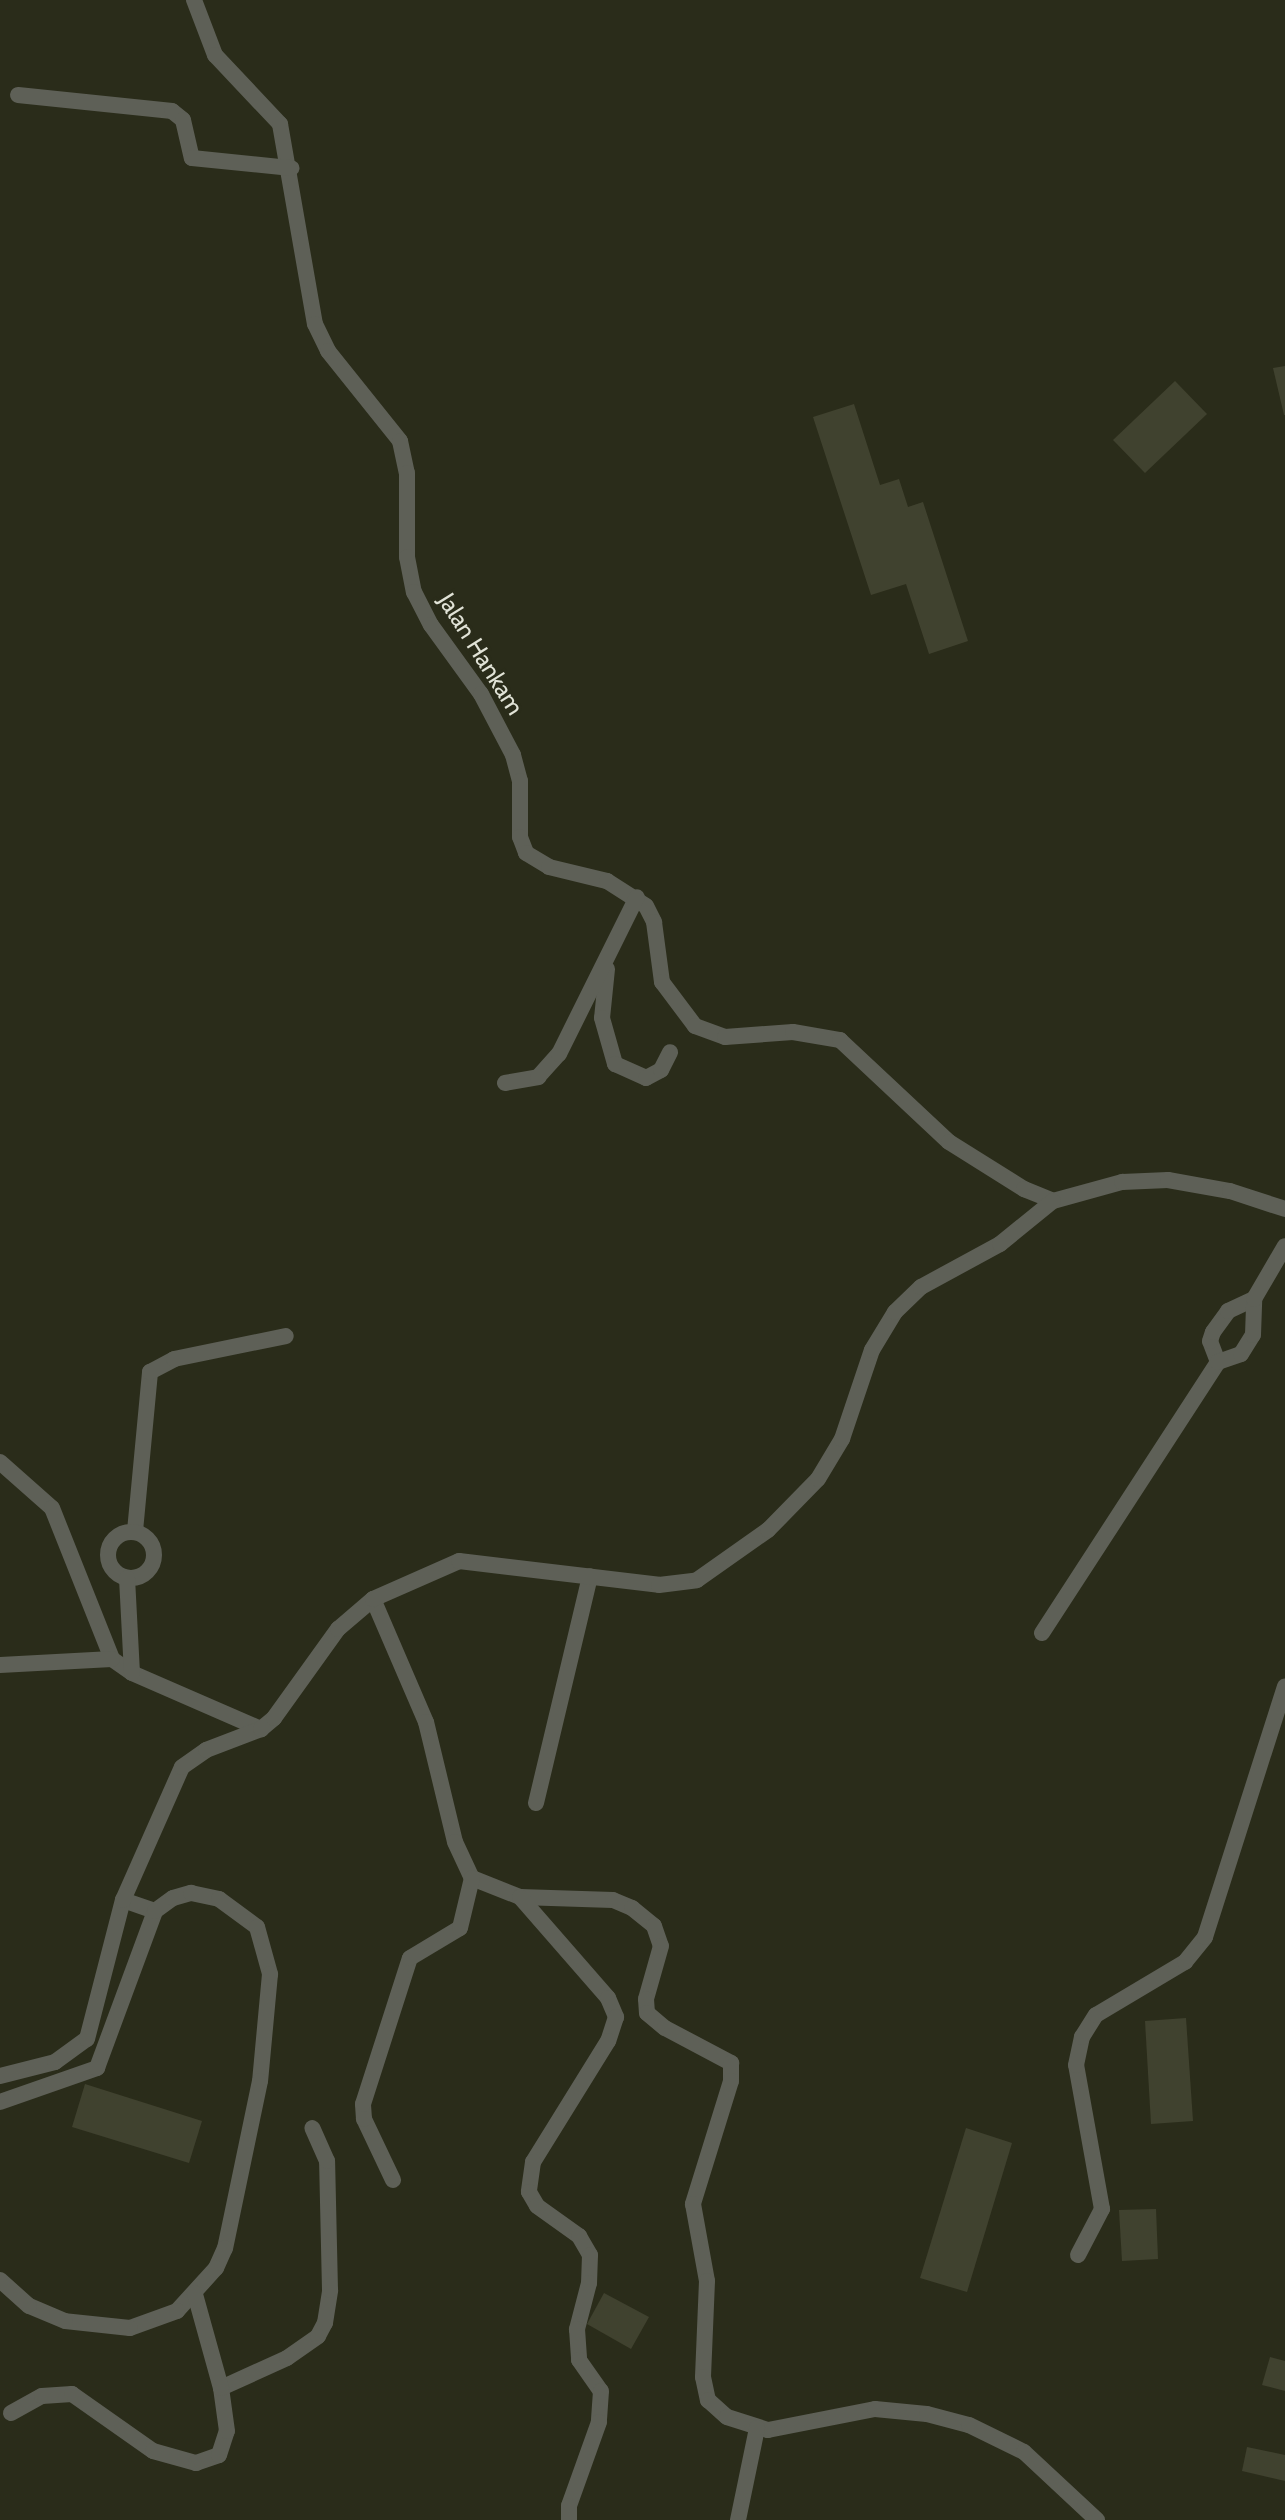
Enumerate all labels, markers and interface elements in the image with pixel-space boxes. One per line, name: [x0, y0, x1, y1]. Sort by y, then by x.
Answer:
street label: Jalan Hankam: [432, 588, 530, 720]

